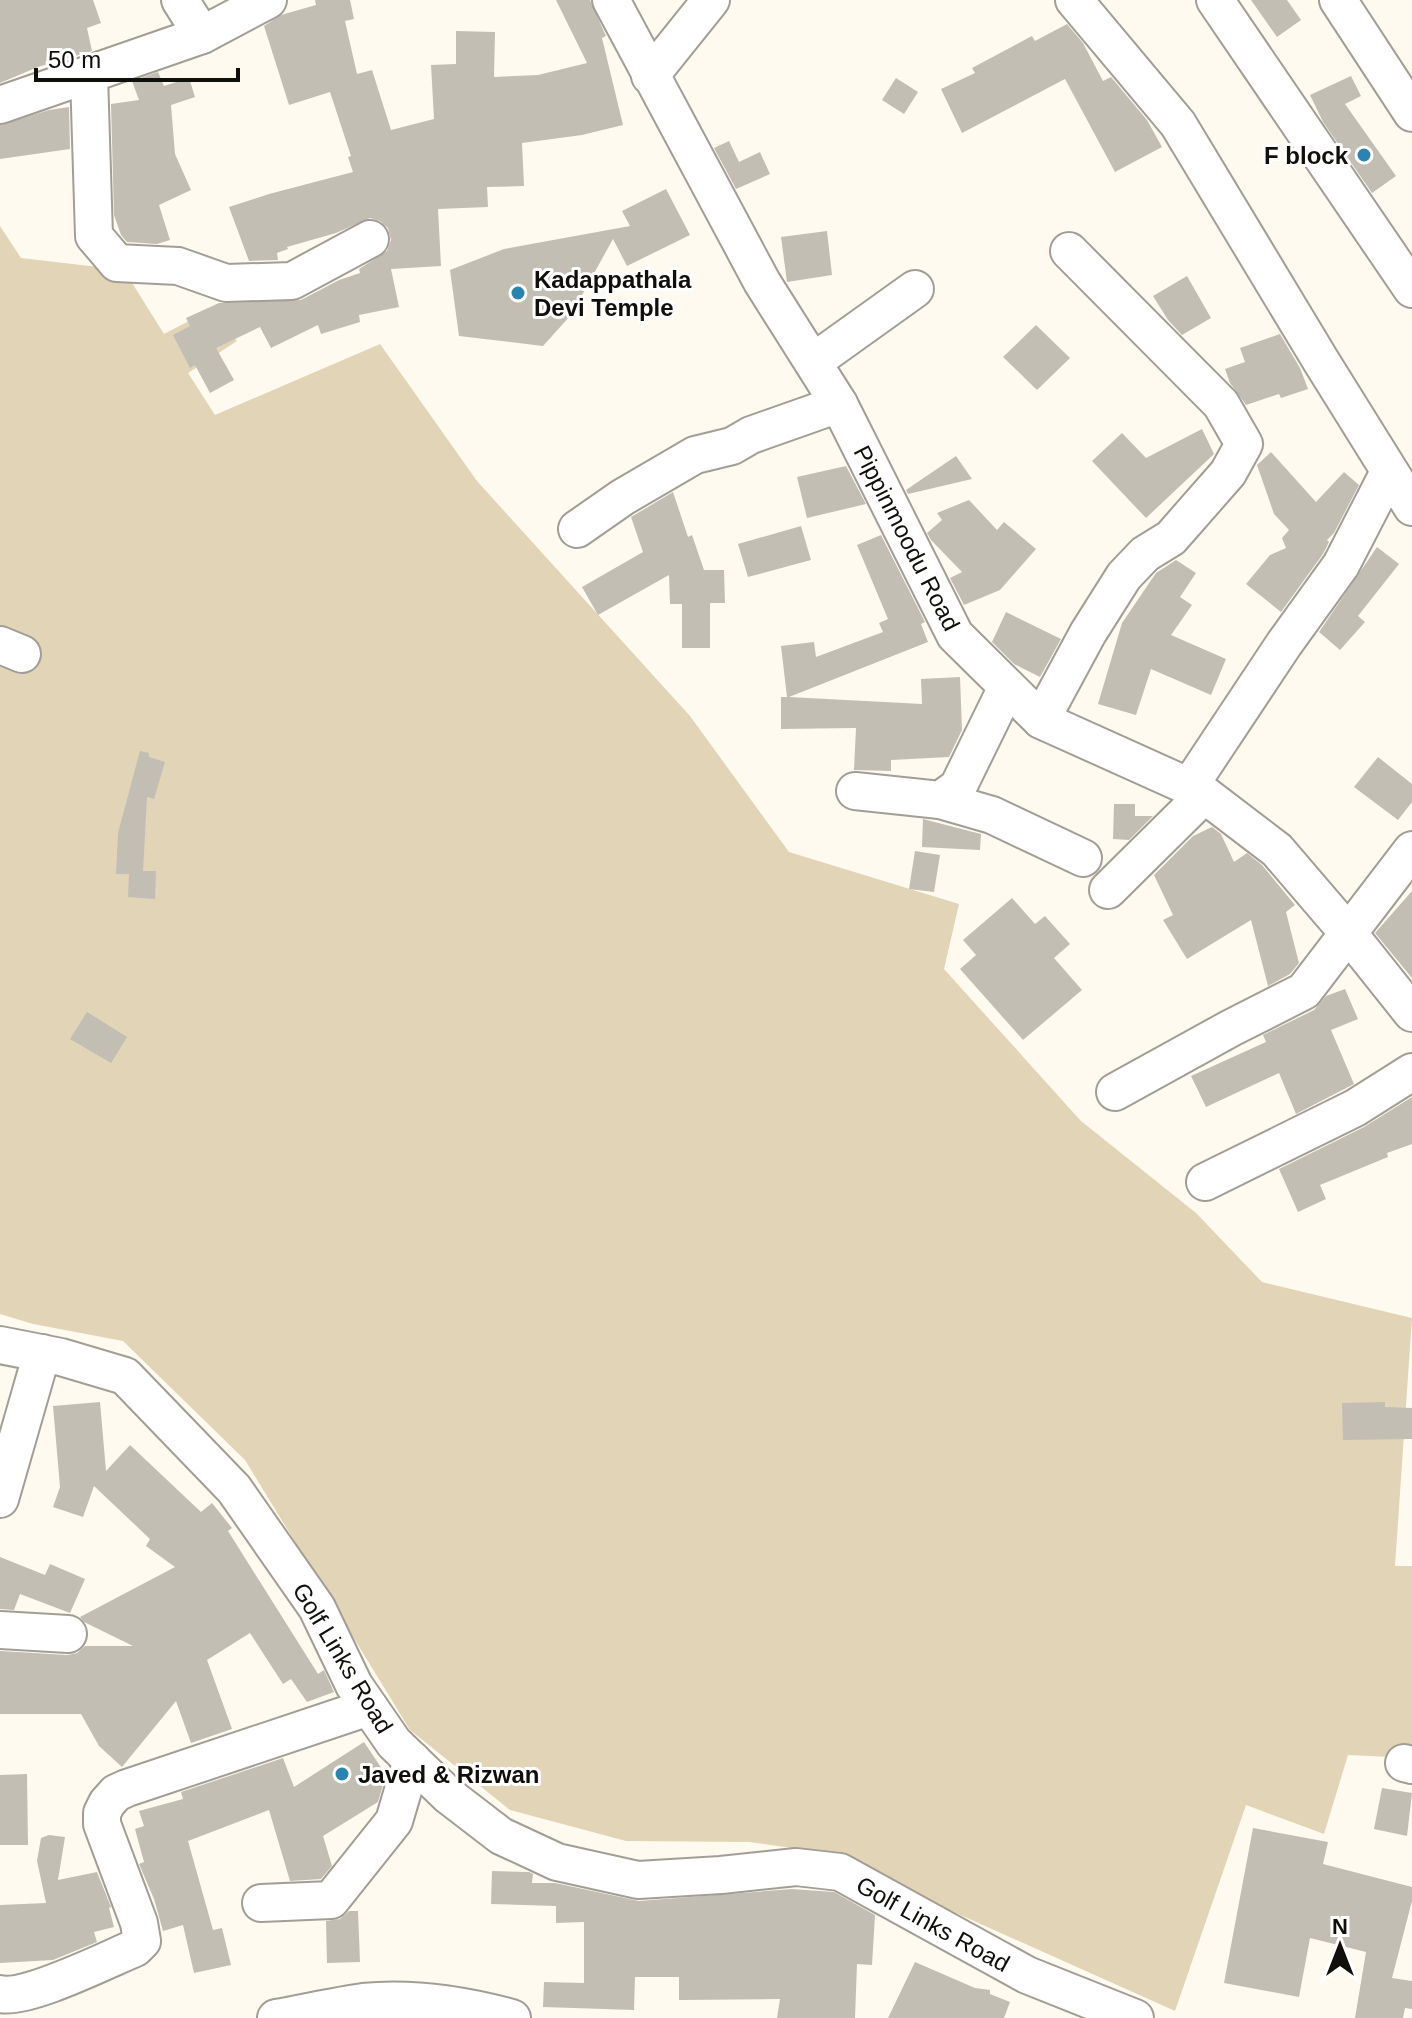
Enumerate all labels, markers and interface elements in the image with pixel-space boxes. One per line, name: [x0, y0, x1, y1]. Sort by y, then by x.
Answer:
scale bar: [36, 32, 238, 82]
text: 50 m: [48, 46, 101, 73]
place label: F block: [1264, 142, 1349, 169]
marker: F block: [1355, 146, 1373, 164]
place label: Kadappathala Devi Temple: [534, 266, 692, 321]
marker: Kadappathala Devi Temple: [509, 284, 527, 302]
street label: Pippinmoodu Road: [849, 441, 965, 635]
street label: Golf Links Road: [287, 1578, 399, 1738]
place label: Javed & Rizwan: [358, 1761, 539, 1788]
marker: Javed & Rizwan: [333, 1765, 351, 1783]
street label: Golf Links Road: [852, 1871, 1014, 1977]
north arrow: [1300, 1906, 1380, 1986]
text: N: [1332, 1914, 1348, 1939]

